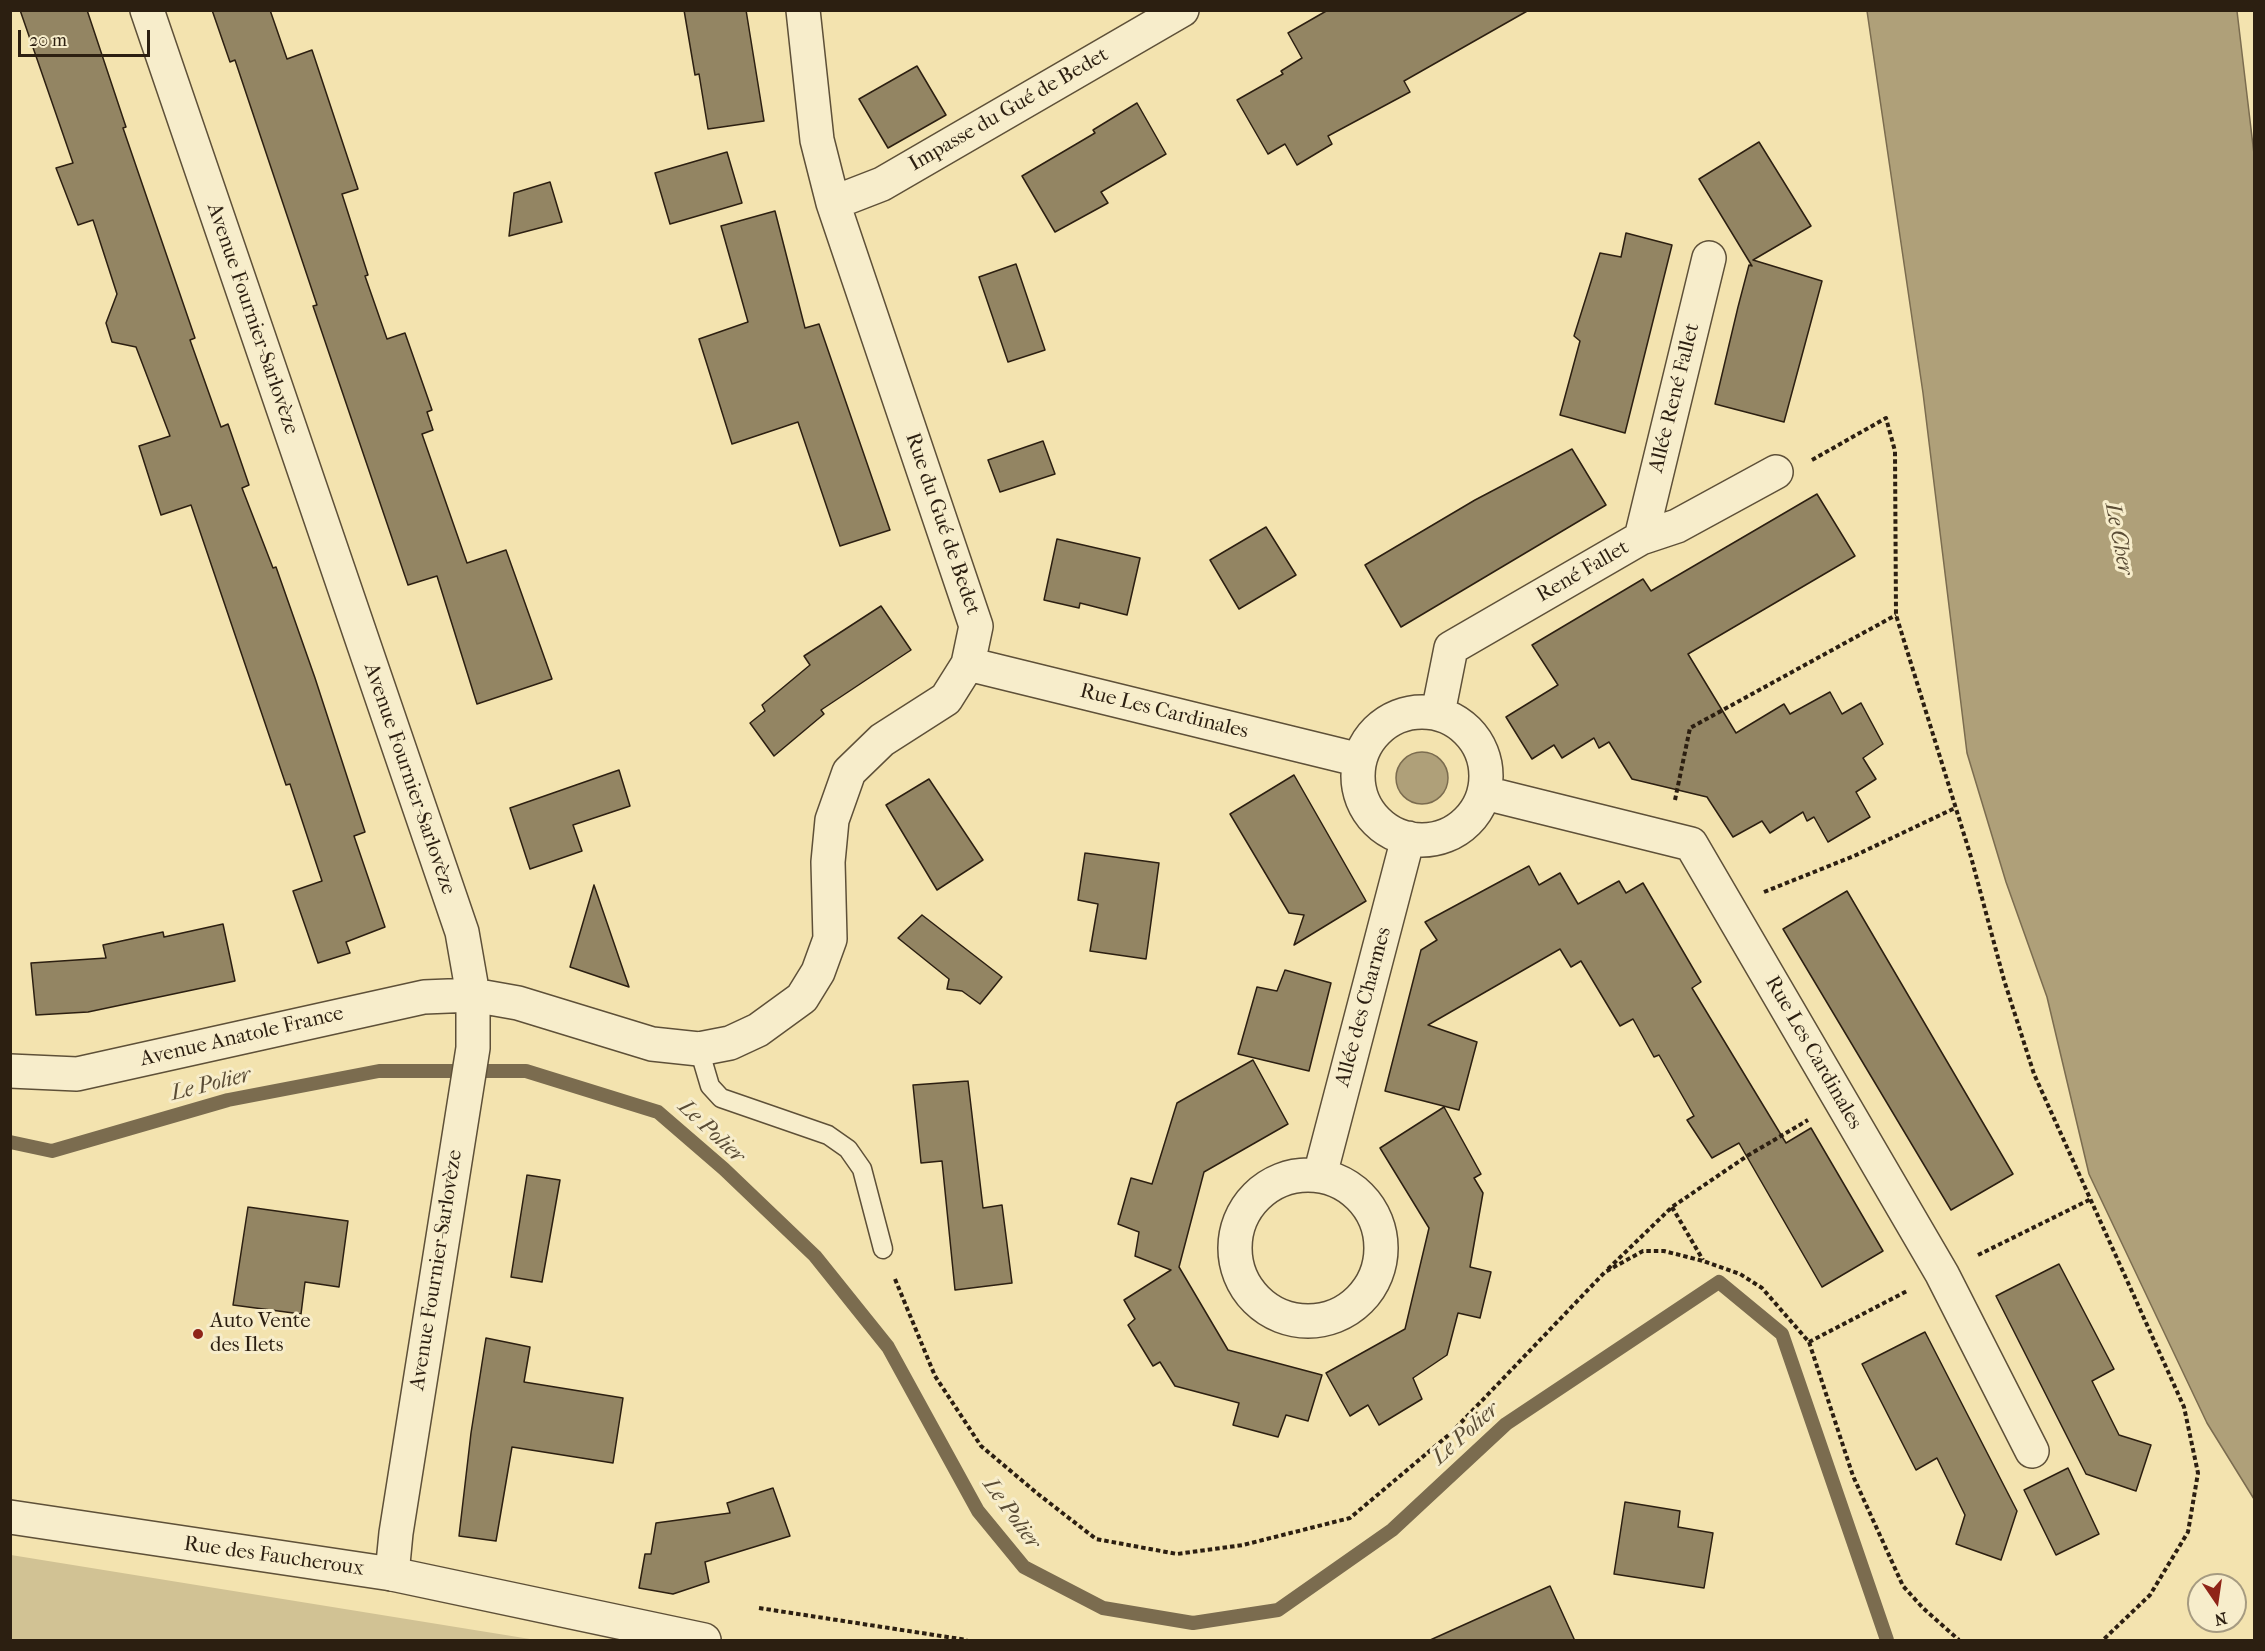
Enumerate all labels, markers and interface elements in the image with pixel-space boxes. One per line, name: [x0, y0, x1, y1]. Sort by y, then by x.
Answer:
scale bar: [21, 18, 153, 56]
text: 20 m: [29, 30, 67, 51]
street label: Impasse du Gué de Bedet: [905, 43, 1113, 177]
street label: Avenue Fournier-Sarlovèze: [201, 200, 303, 438]
street label: Allée René Fallet: [1644, 321, 1706, 475]
street label: Rue du Gué de Bedet: [899, 430, 985, 618]
water label: Le Cher: [2098, 501, 2138, 577]
street label: René Fallet: [1532, 535, 1634, 609]
street label: Avenue Fournier-Sarlovèze: [358, 660, 460, 898]
street label: Rue Les Cardinales: [1077, 679, 1251, 745]
street label: Allée des Charmes: [1331, 924, 1397, 1090]
street label: Rue Les Cardinales: [1759, 972, 1867, 1134]
street label: Avenue Anatole France: [138, 1001, 346, 1073]
water label: Le Polier: [168, 1062, 254, 1108]
water label: Le Polier: [672, 1095, 750, 1169]
street label: Avenue Fournier-Sarlovèze: [406, 1148, 468, 1392]
place label: Auto Vente des Ilets: [210, 1309, 311, 1359]
marker: Auto Vente des Ilets: [191, 1327, 205, 1341]
water label: Le Polier: [1427, 1397, 1505, 1471]
water label: Le Polier: [976, 1473, 1046, 1555]
street label: Rue des Faucheroux: [182, 1532, 366, 1582]
north arrow: [2187, 1573, 2247, 1633]
text: N: [2213, 1608, 2229, 1630]

